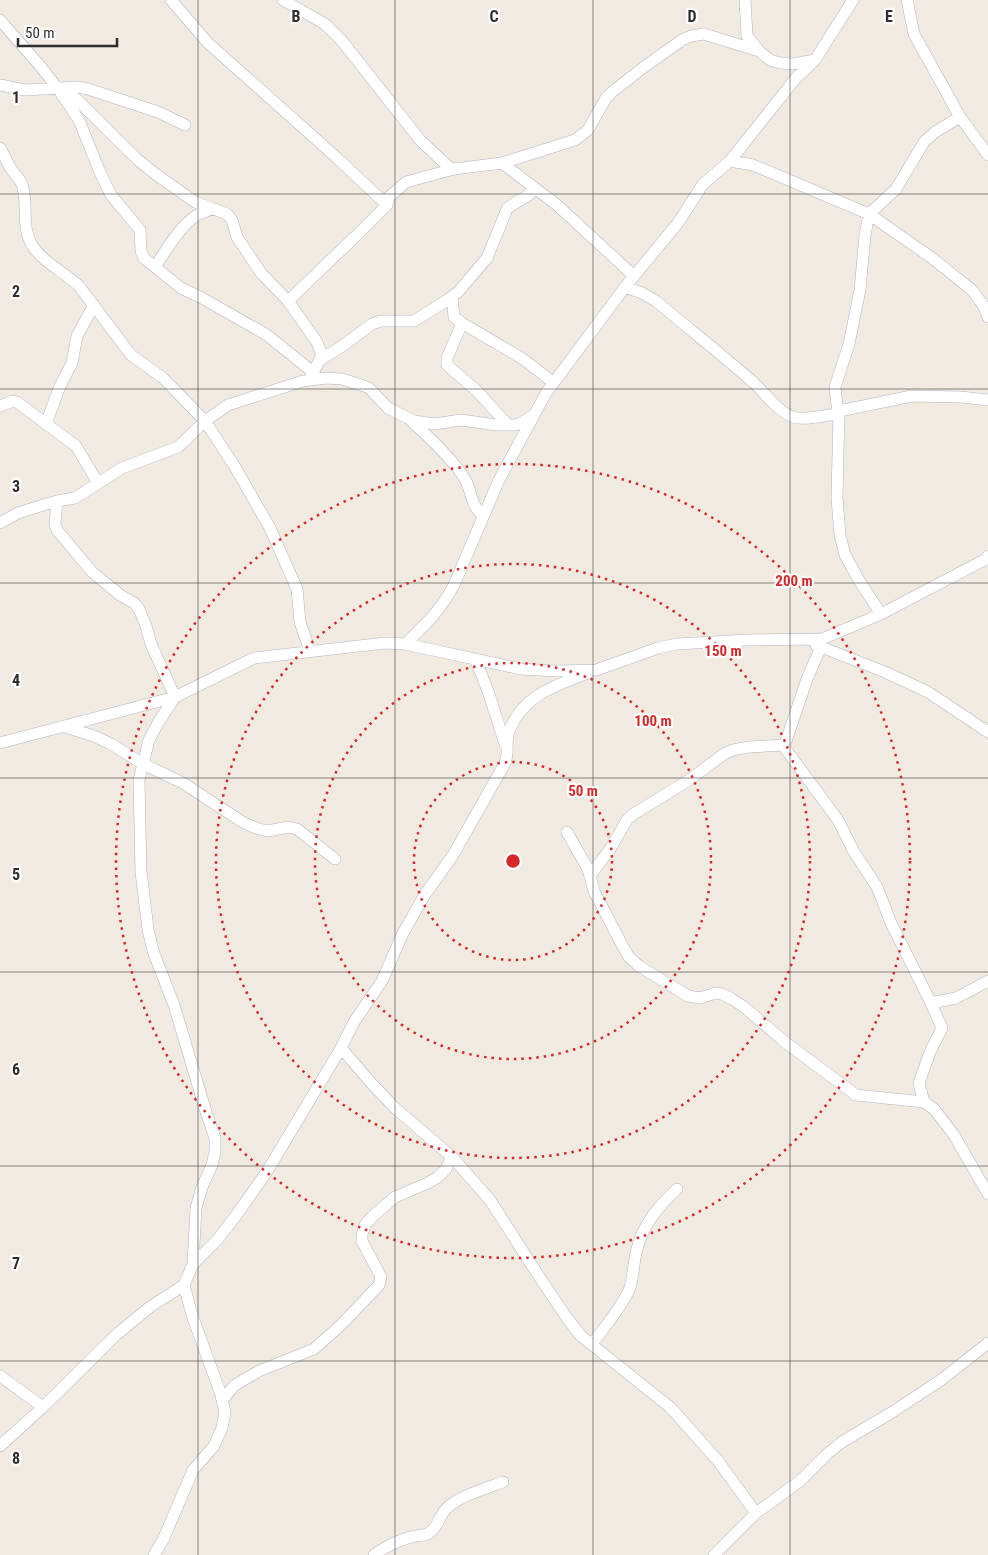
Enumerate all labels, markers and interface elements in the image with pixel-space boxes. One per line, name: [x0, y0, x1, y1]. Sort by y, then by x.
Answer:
text: B: [292, 7, 301, 26]
text: C: [489, 7, 499, 26]
text: D: [687, 7, 697, 26]
text: E: [885, 7, 893, 26]
scale bar: [18, 15, 116, 47]
text: 50 m: [25, 24, 55, 42]
text: 1: [12, 88, 20, 107]
text: 2: [12, 282, 20, 301]
text: 3: [12, 477, 20, 496]
text: 200 m: [775, 572, 813, 590]
text: 150 m: [704, 642, 742, 660]
text: 4: [12, 671, 20, 690]
text: 100 m: [634, 712, 672, 730]
text: 50 m: [568, 782, 598, 800]
centre of rings: [504, 852, 522, 870]
text: 5: [12, 865, 20, 884]
text: 6: [12, 1060, 20, 1079]
text: 7: [12, 1254, 20, 1273]
text: 8: [12, 1449, 20, 1468]

